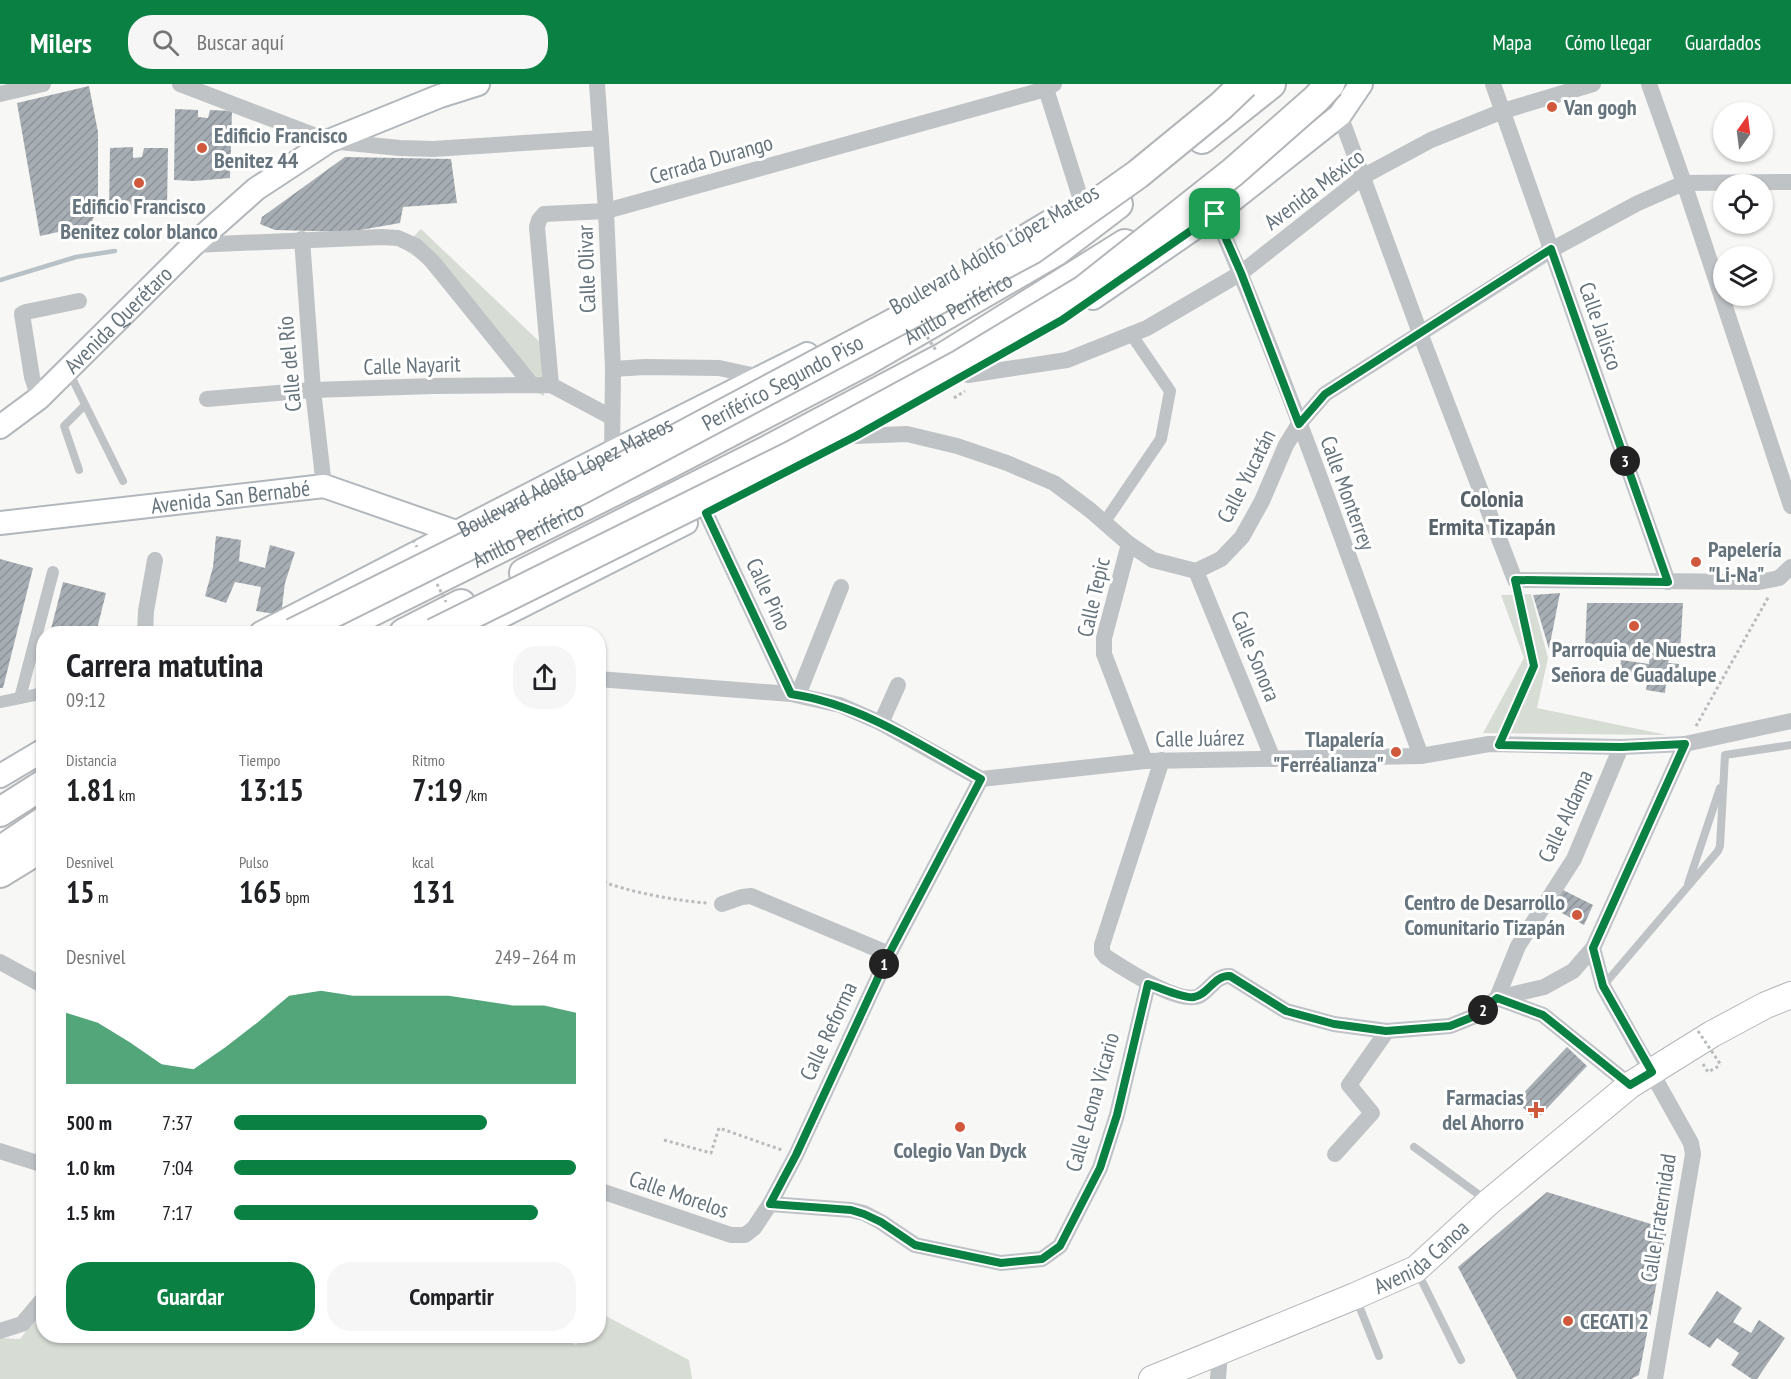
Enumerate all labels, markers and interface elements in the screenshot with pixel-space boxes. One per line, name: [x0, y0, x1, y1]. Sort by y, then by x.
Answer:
search box: [128, 15, 548, 69]
text: Milers: [30, 24, 92, 61]
icon: search: [149, 26, 182, 59]
text: Buscar aquí: [197, 28, 284, 56]
text: Mapa: [1493, 29, 1532, 56]
text: Cómo llegar: [1565, 29, 1652, 56]
text: Guardados: [1685, 29, 1761, 56]
place label: Van gogh: [1563, 93, 1637, 121]
marker: Van gogh: [1545, 100, 1559, 114]
north arrow: [1713, 102, 1773, 162]
map controls: [1713, 102, 1773, 306]
place label: Edificio Francisco Benitez 44: [214, 121, 348, 174]
street label: Cerrada Durango: [646, 128, 776, 190]
marker: Edificio Francisco Benitez 44: [195, 141, 209, 155]
street label: Avenida México: [1258, 142, 1370, 236]
button: locate: [1713, 174, 1773, 234]
marker: Edificio Francisco Benitez color blanco: [132, 176, 146, 190]
street label: Boulevard Adolfo López Mateos: [884, 178, 1104, 320]
pin: [1189, 188, 1240, 239]
place label: Edificio Francisco Benitez color blanco: [60, 192, 218, 245]
icon: arrive: [1198, 197, 1231, 230]
street label: Calle Olivar: [570, 225, 602, 313]
button: layers: [1713, 246, 1773, 306]
street label: Avenida Querétaro: [58, 260, 178, 379]
street label: Anillo Periférico: [899, 266, 1017, 350]
street label: Calle Jalisco: [1573, 278, 1629, 374]
street label: Calle del Río: [271, 315, 307, 413]
street label: Periférico Segundo Piso: [697, 328, 868, 437]
street label: Calle Nayarit: [363, 349, 461, 381]
street label: Boulevard Adolfo López Mateos: [453, 410, 677, 543]
street label: Calle Yucatán: [1210, 424, 1282, 528]
street label: Calle Monterrey: [1314, 432, 1382, 555]
pin: 3: [1610, 446, 1640, 476]
text: 3: [1621, 451, 1629, 471]
street label: Avenida San Bernabé: [149, 474, 312, 520]
district label: Colonia Ermita Tizapán: [1428, 483, 1556, 542]
street label: Anillo Periférico: [467, 495, 588, 574]
place label: Papelería "Li-Na": [1708, 535, 1782, 588]
street label: Calle Pino: [740, 553, 798, 635]
street label: Calle Tepic: [1070, 554, 1116, 640]
marker: Papelería "Li-Na": [1689, 555, 1703, 569]
street label: Calle Sonora: [1225, 606, 1287, 706]
marker: Parroquia de Nuestra Señora de Guadalupe: [1627, 619, 1641, 633]
place label: Parroquia de Nuestra Señora de Guadalupe: [1551, 635, 1717, 688]
text: Carrera matutina: [66, 643, 263, 686]
button: share: [513, 646, 576, 709]
text: 09:12: [66, 687, 106, 713]
street label: Calle Juárez: [1155, 723, 1245, 753]
place label: Tlapalería "Ferréalianza": [1273, 725, 1384, 778]
marker: Tlapalería "Ferréalianza": [1389, 745, 1403, 759]
text: Distancia: [66, 750, 117, 770]
text: Tiempo: [239, 750, 281, 770]
text: Ritmo: [412, 750, 445, 770]
street label: Calle Aldama: [1531, 765, 1599, 867]
text: 1.81: [66, 770, 115, 809]
text: 13:15: [239, 770, 304, 809]
text: 7:19: [412, 770, 463, 809]
text: km: [115, 785, 135, 805]
text: /km: [463, 785, 487, 805]
text: Desnivel: [66, 852, 113, 872]
text: Pulso: [239, 852, 269, 872]
text: kcal: [412, 852, 434, 872]
text: 15: [66, 872, 95, 911]
text: 165: [239, 872, 282, 911]
text: 131: [412, 872, 455, 911]
text: m: [95, 887, 109, 907]
text: bpm: [282, 887, 310, 907]
place label: Centro de Desarrollo Comunitario Tizapán: [1404, 888, 1565, 941]
marker: Centro de Desarrollo Comunitario Tizapán: [1570, 908, 1584, 922]
text: Desnivel: [66, 944, 125, 970]
text: 249–264 m: [494, 944, 576, 970]
pin: 1: [869, 949, 899, 979]
text: 1: [880, 954, 888, 974]
street label: Calle Reforma: [793, 977, 863, 1085]
pin: 2: [1468, 995, 1498, 1025]
text: 2: [1479, 1000, 1487, 1020]
street label: Calle Leona Vicario: [1059, 1029, 1125, 1175]
place label: Farmacias del Ahorro: [1442, 1083, 1524, 1136]
marker: Farmacias del Ahorro: [1529, 1103, 1543, 1117]
text: 500 m: [66, 1110, 112, 1136]
text: 7:37: [162, 1110, 193, 1136]
marker: Colegio Van Dyck: [953, 1120, 967, 1134]
place label: Colegio Van Dyck: [894, 1136, 1027, 1164]
street label: Calle Fraternidad: [1634, 1152, 1682, 1284]
text: 1.0 km: [66, 1155, 115, 1181]
text: 7:04: [162, 1155, 193, 1181]
street label: Calle Morelos: [626, 1164, 732, 1224]
text: 1.5 km: [66, 1200, 115, 1226]
text: 7:17: [162, 1200, 193, 1226]
street label: Avenida Canoa: [1369, 1214, 1475, 1300]
button: Guardar: [66, 1262, 315, 1331]
button: Compartir: [327, 1262, 576, 1331]
place label: CECATI 2: [1580, 1307, 1649, 1335]
marker: CECATI 2: [1561, 1314, 1575, 1328]

